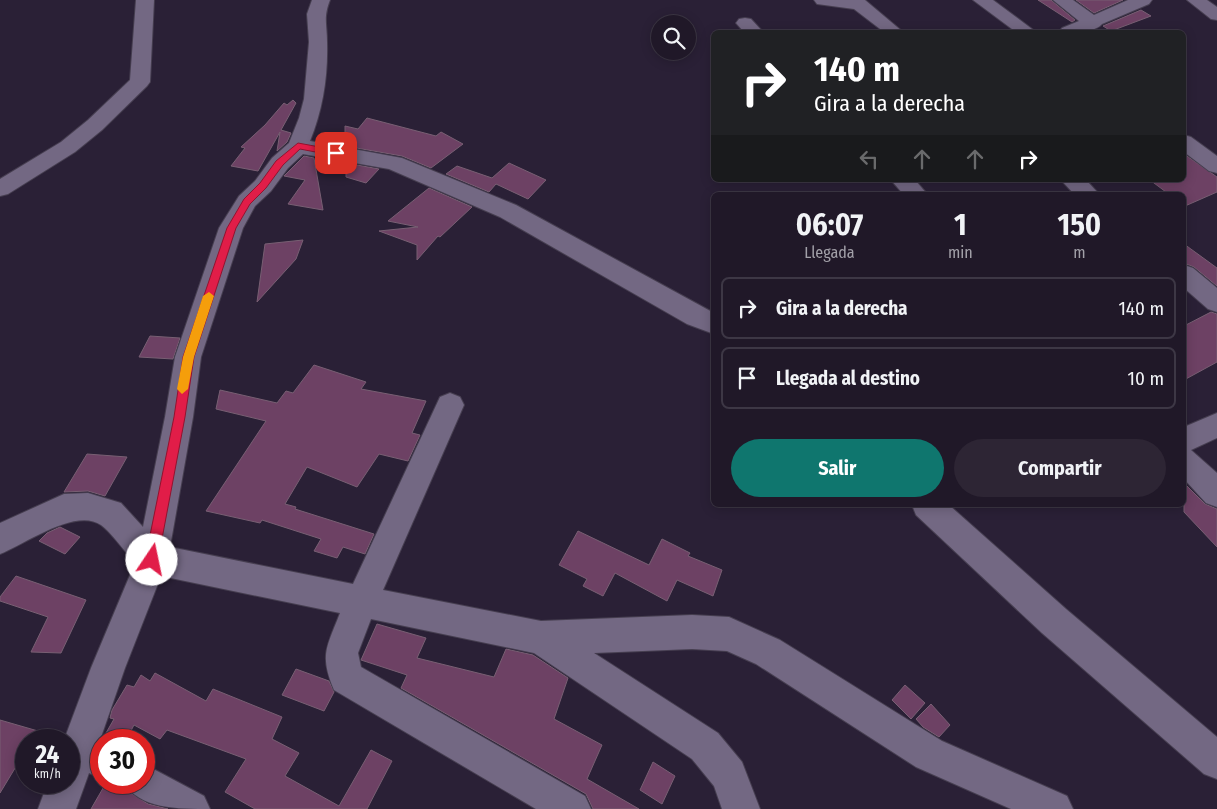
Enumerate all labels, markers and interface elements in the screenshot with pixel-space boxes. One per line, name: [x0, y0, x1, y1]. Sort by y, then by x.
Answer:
map controls: [651, 15, 696, 60]
button: search: [651, 15, 696, 60]
text: 140 m: [814, 48, 900, 90]
icon: right: [731, 50, 796, 115]
text: Gira a la derecha: [814, 90, 965, 117]
pin: [315, 132, 357, 174]
icon: arrive: [322, 139, 350, 167]
icon: left: [855, 145, 883, 173]
icon: ahead: [908, 145, 936, 173]
icon: ahead: [961, 145, 989, 173]
icon: right: [1014, 145, 1042, 173]
text: 06:07: [796, 207, 863, 243]
text: 1: [954, 207, 967, 243]
text: 150: [1057, 207, 1101, 243]
text: Llegada: [804, 243, 855, 262]
text: min: [948, 243, 973, 262]
text: m: [1073, 243, 1086, 262]
icon: right: [733, 294, 761, 322]
text: Gira a la derecha: [776, 297, 908, 320]
text: 140 m: [1118, 297, 1164, 320]
icon: arrive: [733, 364, 761, 392]
text: Llegada al destino: [776, 367, 920, 390]
text: 10 m: [1128, 367, 1164, 390]
button: Salir: [731, 439, 944, 497]
button: Compartir: [954, 439, 1166, 497]
position arrow: [125, 533, 177, 585]
speed limit sign: 30: [90, 729, 155, 794]
text: 24: [36, 740, 59, 770]
text: km/h: [34, 767, 61, 781]

